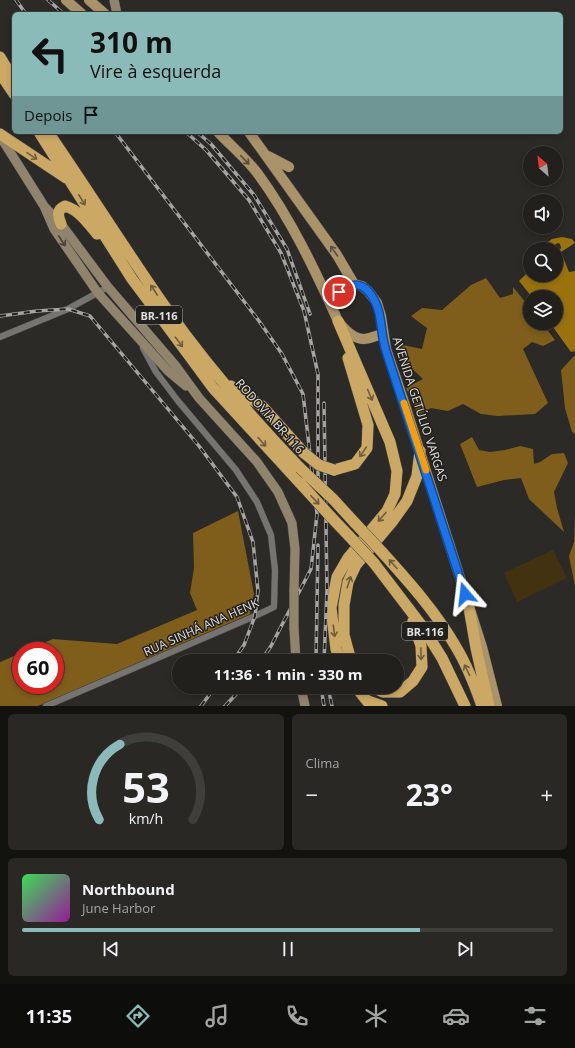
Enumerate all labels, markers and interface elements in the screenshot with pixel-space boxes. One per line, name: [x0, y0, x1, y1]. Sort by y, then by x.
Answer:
text: 310 m: [90, 23, 173, 61]
icon: left: [24, 28, 76, 80]
text: Vire à esquerda: [90, 59, 221, 83]
icon: arrive: [80, 104, 102, 126]
text: Depois: [24, 105, 72, 125]
north arrow: [523, 146, 563, 186]
map controls: [523, 146, 563, 330]
one-way arrow: [27, 152, 38, 160]
one-way arrow: [240, 155, 250, 165]
one-way arrow: [79, 194, 87, 206]
button: sound: [523, 194, 563, 234]
one-way arrow: [59, 235, 67, 247]
button: search: [523, 242, 563, 282]
one-way arrow: [330, 246, 338, 257]
pin: [322, 275, 356, 309]
icon: arrive: [328, 281, 350, 303]
one-way arrow: [150, 285, 158, 296]
button: layers: [523, 290, 563, 330]
road number: BR-116: [136, 306, 182, 324]
street label: AVENIDA GETÚLIO VARGAS: [389, 335, 451, 483]
one-way arrow: [175, 337, 183, 348]
street label: RODOVIA BR-116: [232, 375, 308, 457]
one-way arrow: [367, 389, 374, 401]
one-way arrow: [258, 437, 267, 447]
one-way arrow: [359, 447, 368, 458]
one-way arrow: [311, 495, 320, 505]
one-way arrow: [378, 511, 387, 521]
one-way arrow: [388, 559, 398, 569]
position arrow: [444, 573, 486, 615]
one-way arrow: [346, 575, 353, 588]
street label: RUA SINHÁ ANA HENK: [141, 594, 262, 660]
road number: BR-116: [402, 622, 448, 640]
one-way arrow: [330, 624, 338, 637]
speed limit sign: 60: [12, 642, 64, 694]
one-way arrow: [417, 647, 425, 660]
text: 11:36 · 1 min · 330 m: [214, 664, 362, 684]
one-way arrow: [463, 664, 470, 676]
text: Clima: [306, 754, 340, 772]
text: 53: [122, 759, 170, 815]
text: 23°: [406, 774, 453, 815]
text: −: [306, 779, 318, 809]
text: +: [540, 779, 553, 809]
text: km/h: [128, 809, 163, 828]
text: Northbound: [82, 879, 175, 899]
text: June Harbor: [82, 899, 155, 917]
icon: previous: [100, 938, 122, 960]
icon: pause: [277, 938, 299, 960]
icon: next: [454, 938, 476, 960]
icon: directions: [124, 1002, 152, 1030]
icon: music: [203, 1002, 231, 1030]
icon: phone: [283, 1002, 311, 1030]
icon: climate: [362, 1002, 390, 1030]
icon: car: [442, 1002, 470, 1030]
icon: filters: [521, 1002, 549, 1030]
text: 11:35: [26, 1004, 72, 1028]

